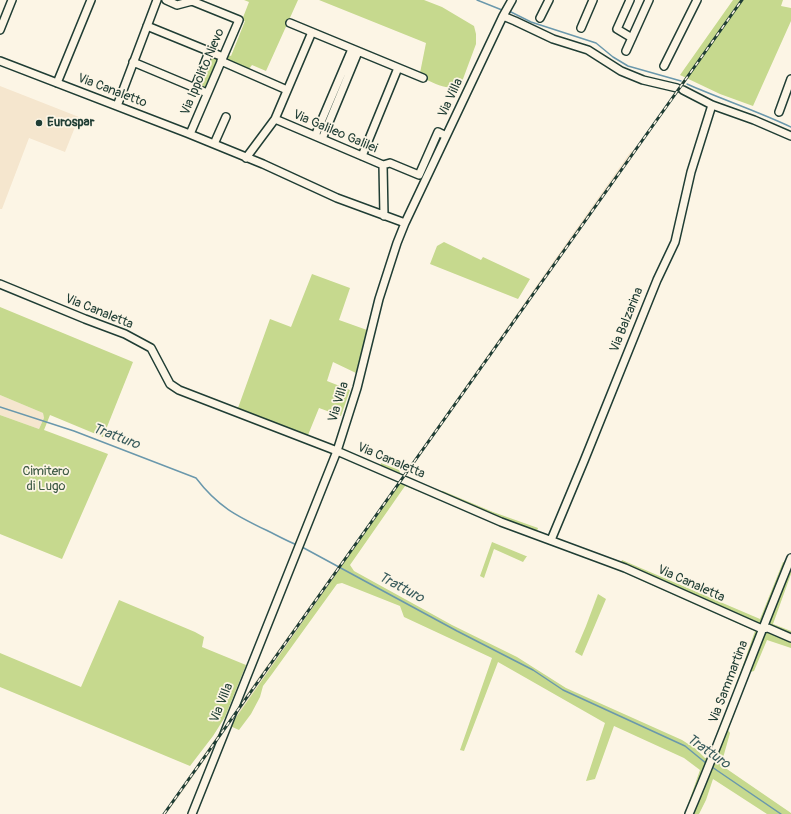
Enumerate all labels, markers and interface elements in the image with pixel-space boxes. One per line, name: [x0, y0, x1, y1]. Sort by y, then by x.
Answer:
street label: Via Ippolito Nievo: [178, 26, 228, 118]
street label: Via Canaletto: [75, 71, 149, 111]
street label: Via Villa: [435, 76, 467, 120]
street label: Via Galileo Galilei: [290, 107, 380, 157]
place label: Eurospar: [47, 115, 94, 131]
marker: Eurospar: [34, 118, 44, 128]
street label: Via Balzarina: [607, 285, 647, 355]
street label: Via Canaletta: [63, 291, 135, 333]
street label: Via Villa: [326, 380, 352, 424]
water label: Tratturo: [90, 420, 142, 454]
street label: Via Canaletta: [355, 440, 427, 482]
park label: Cimitero di Lugo: [23, 464, 69, 495]
street label: Via Canaletta: [655, 562, 727, 606]
water label: Tratturo: [375, 569, 427, 607]
street label: Via Sammartina: [706, 639, 752, 725]
street label: Via Villa: [207, 681, 237, 725]
water label: Tratturo: [683, 731, 733, 773]

